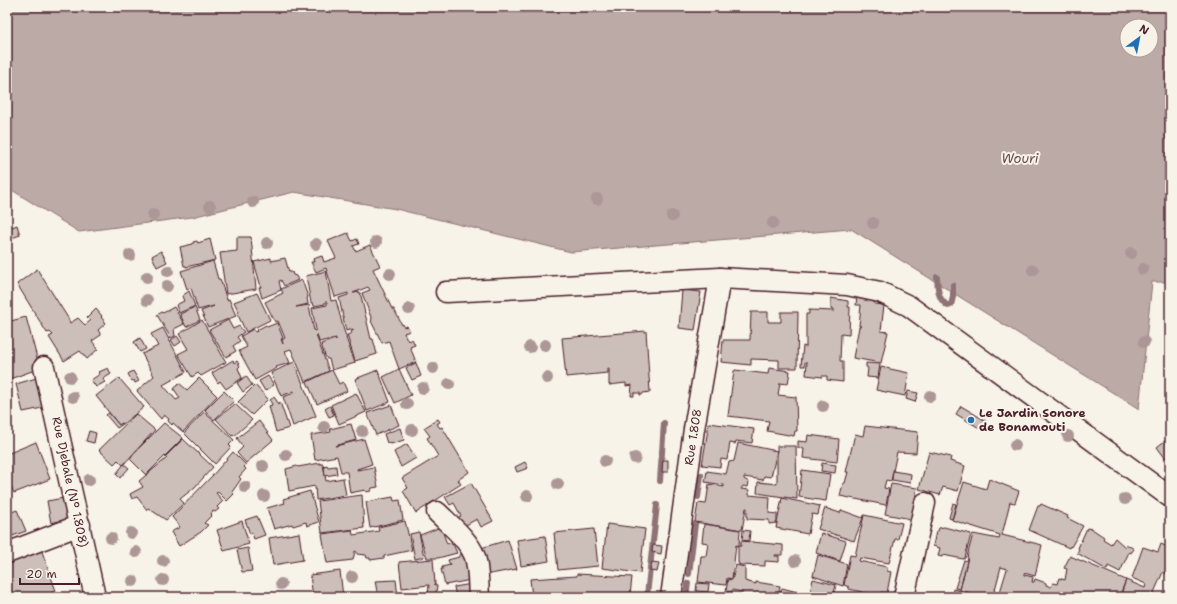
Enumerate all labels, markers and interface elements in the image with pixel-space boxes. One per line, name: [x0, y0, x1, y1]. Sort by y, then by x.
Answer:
north arrow: [1119, 18, 1159, 58]
text: N: [1136, 21, 1152, 39]
water label: Wouri: [1002, 150, 1039, 167]
place label: Le Jardin Sonore de Bonamouti: [979, 405, 1086, 435]
street label: Rue 1.808: [681, 407, 705, 467]
street label: Rue Djebale (N° 1.808): [48, 415, 92, 549]
marker: Le Jardin Sonore de Bonamouti: [966, 415, 976, 425]
scale bar: [20, 560, 79, 586]
text: 20 m: [26, 566, 57, 582]

